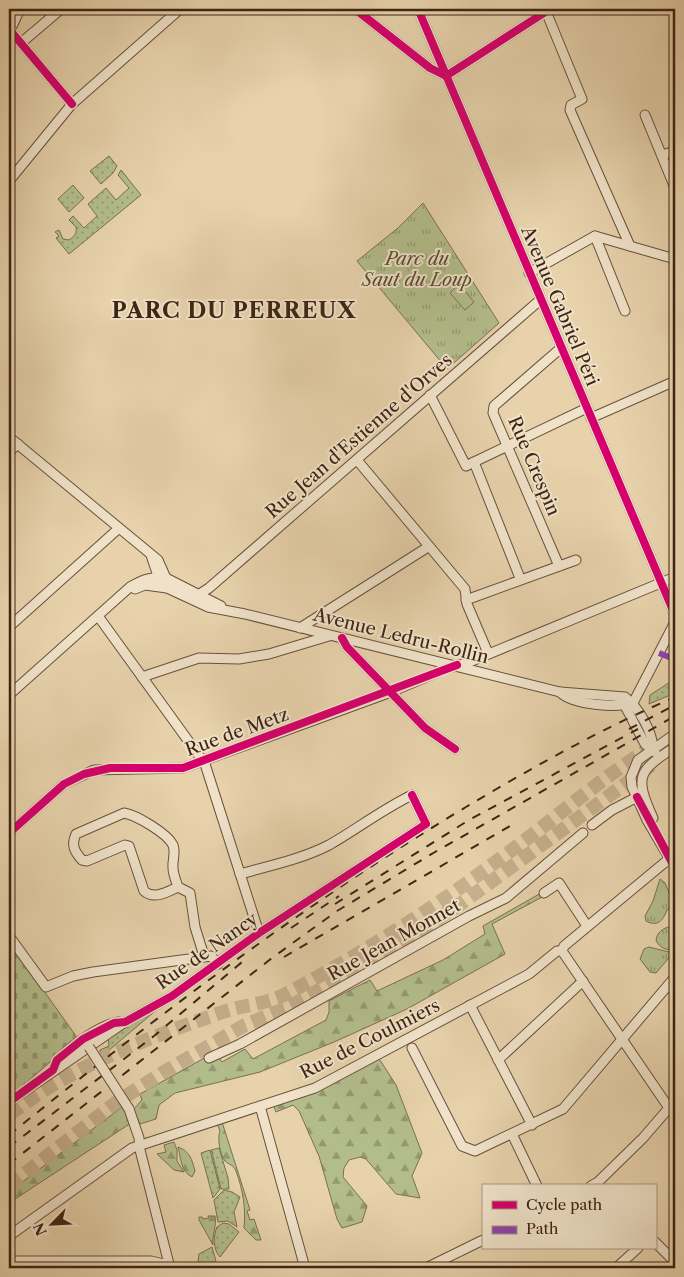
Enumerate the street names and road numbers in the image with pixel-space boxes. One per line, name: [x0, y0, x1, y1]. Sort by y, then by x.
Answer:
street label: Avenue Gabriel Péri: [516, 222, 604, 390]
street label: Rue Jean d'Estienne d'Orves: [261, 349, 457, 523]
street label: Rue Crespin: [503, 413, 565, 519]
street label: Avenue Ledru-Rollin: [310, 603, 491, 668]
street label: Rue de Metz: [182, 703, 292, 761]
street label: Rue Jean Monnet: [324, 894, 465, 986]
street label: Rue de Nancy: [152, 907, 263, 994]
street label: Rue de Coulmiers: [296, 994, 444, 1084]

